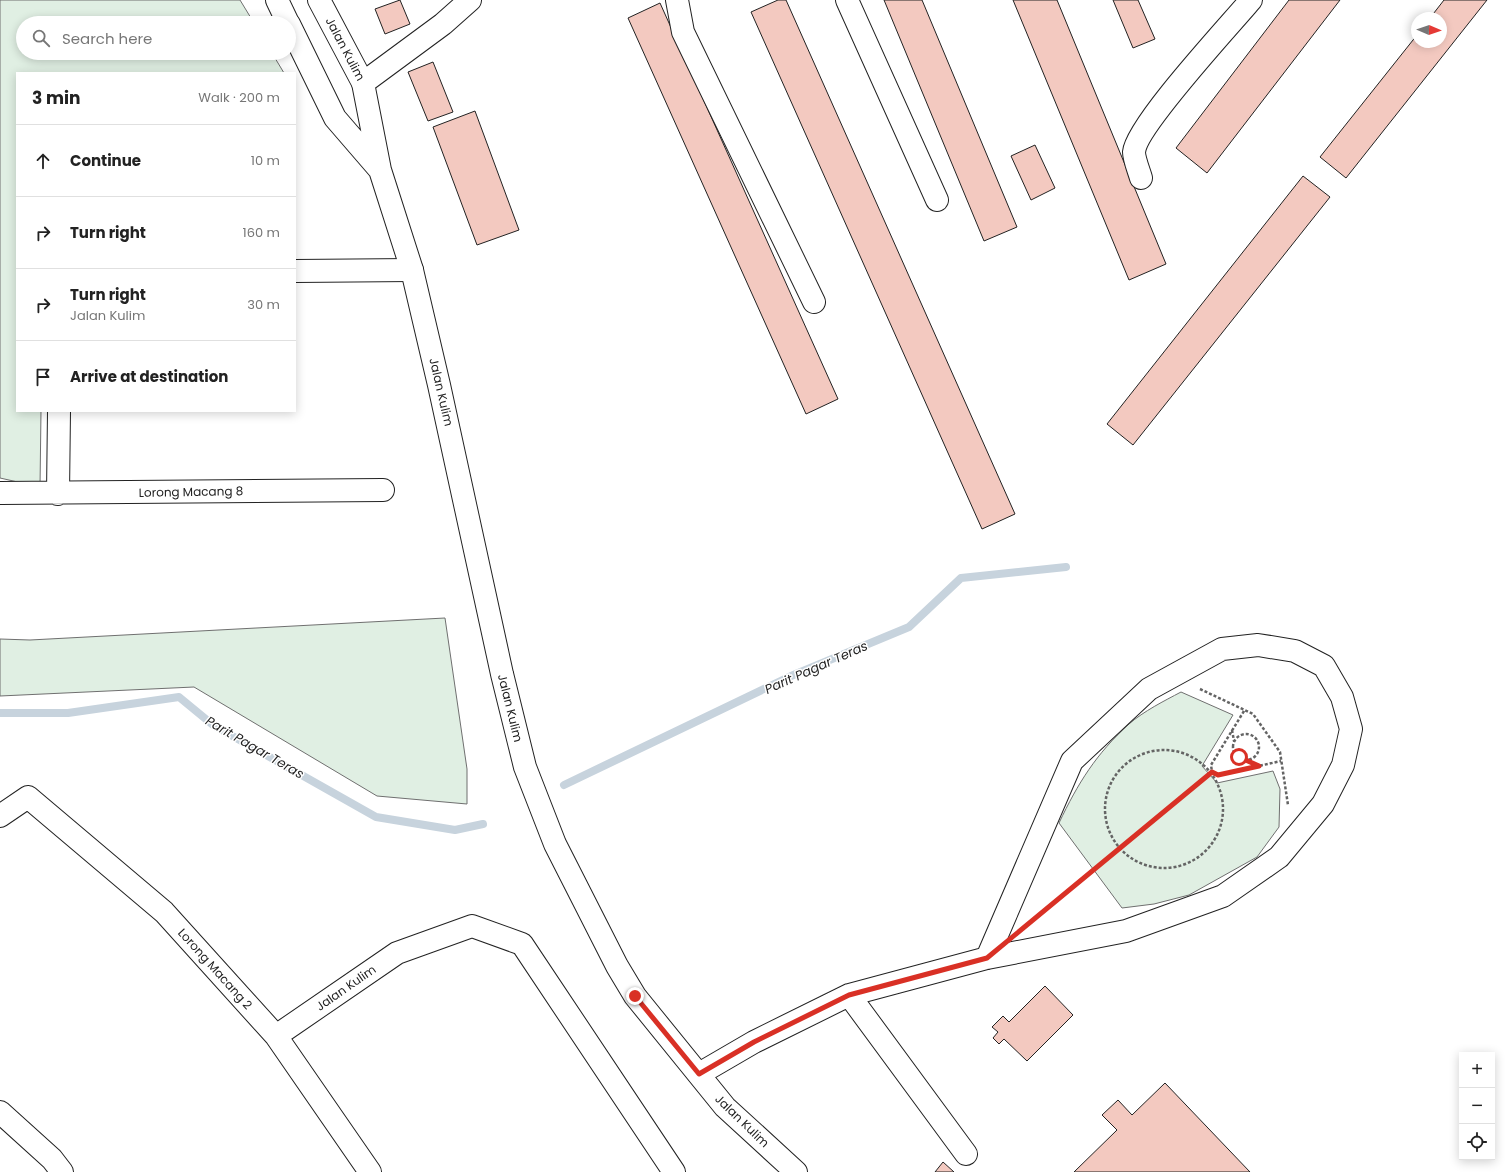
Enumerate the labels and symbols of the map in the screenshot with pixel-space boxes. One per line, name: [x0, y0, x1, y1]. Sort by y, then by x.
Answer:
north arrow: [1411, 12, 1447, 48]
street label: Jalan Kulim: [322, 14, 369, 83]
street label: Jalan Kulim: [425, 356, 458, 428]
street label: Lorong Macang 8: [139, 482, 243, 501]
water label: Parit Pagar Teras: [762, 636, 871, 699]
street label: Jalan Kulim: [494, 672, 527, 744]
water label: Parit Pagar Teras: [202, 711, 308, 784]
route start: [1230, 748, 1248, 766]
street label: Lorong Macang 2: [174, 924, 256, 1013]
street label: Jalan Kulim: [312, 961, 379, 1015]
route end: [626, 987, 644, 1005]
street label: Jalan Kulim: [711, 1090, 773, 1151]

